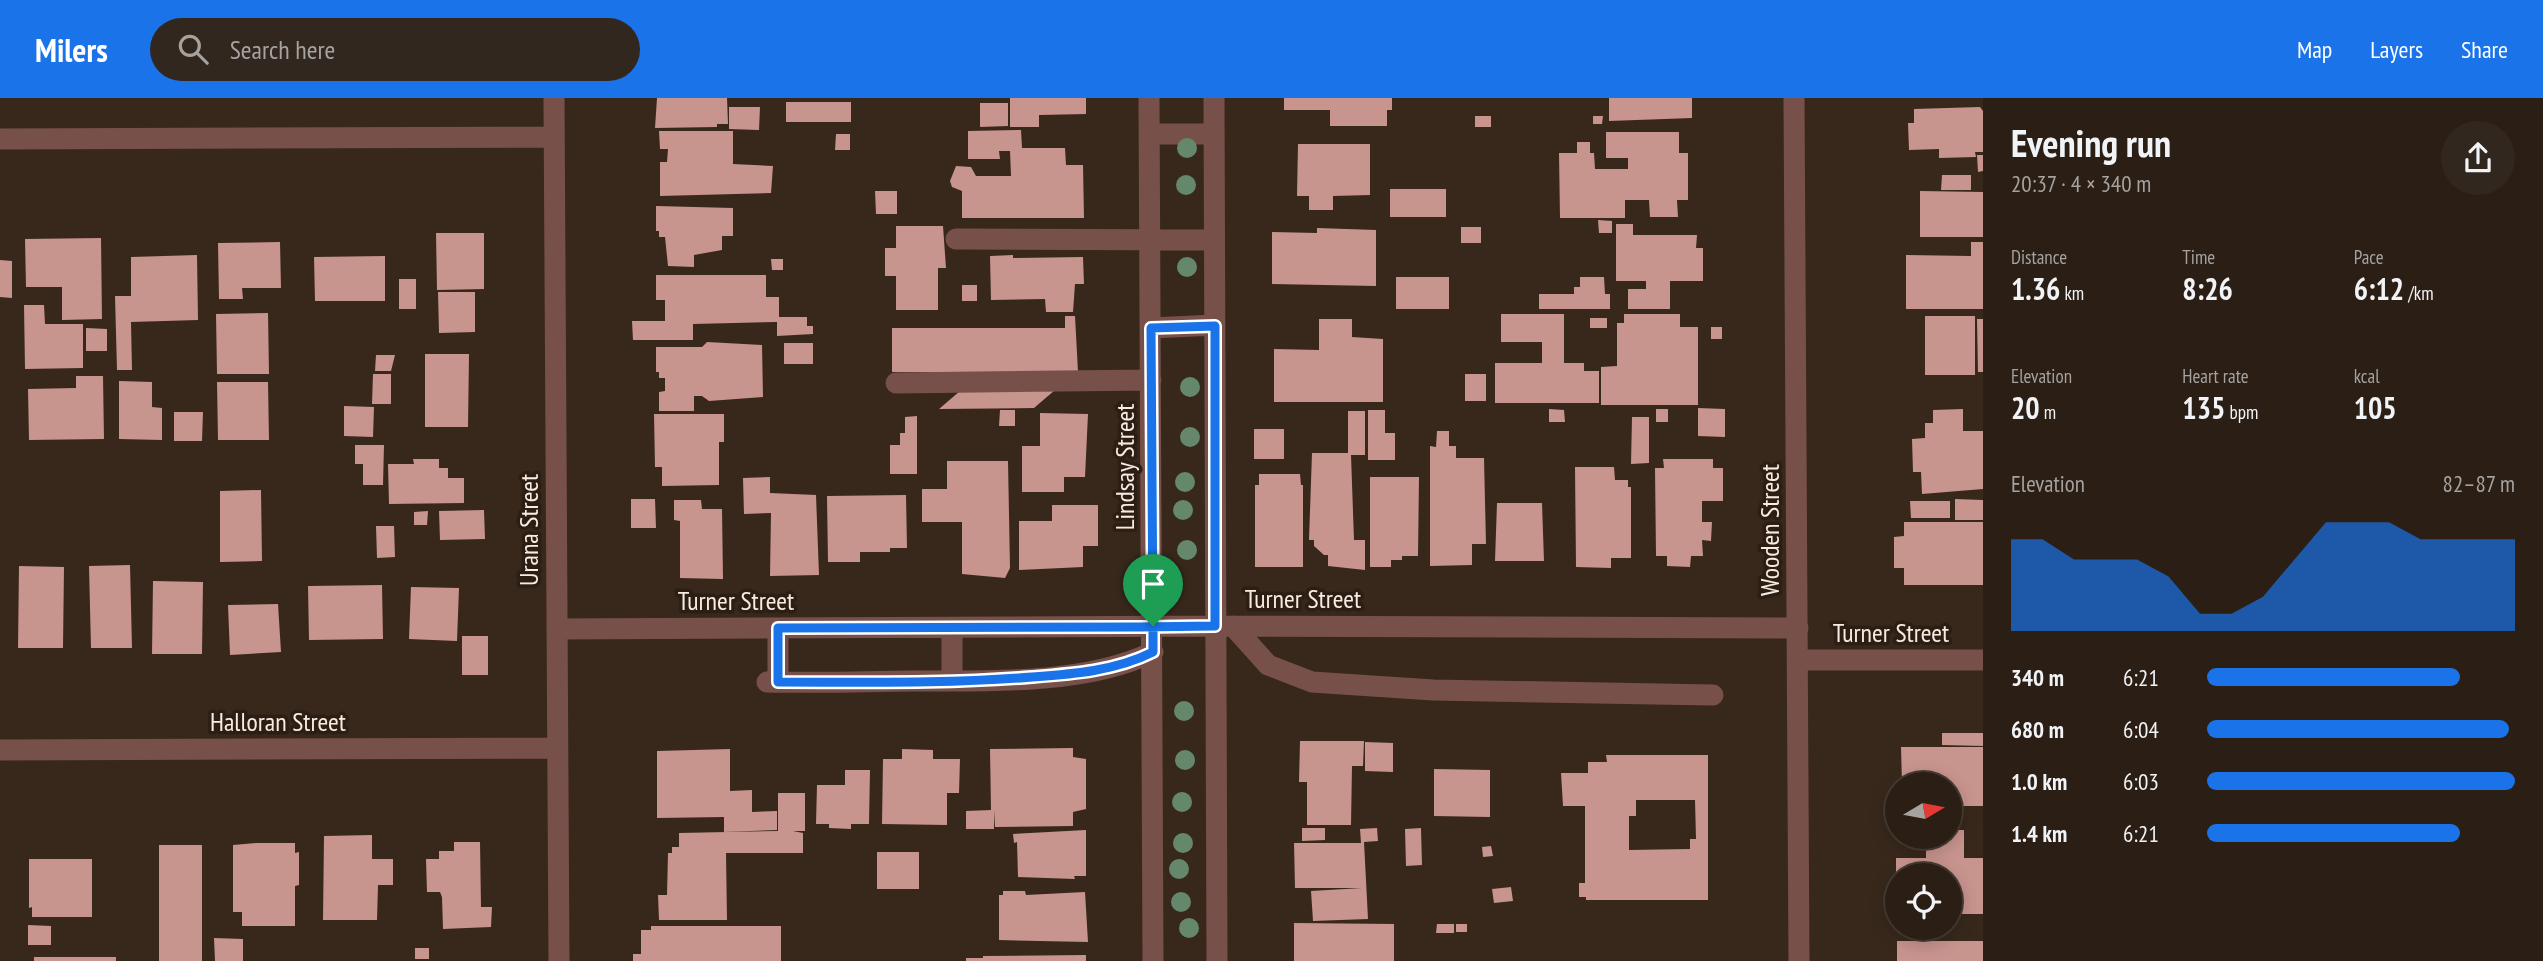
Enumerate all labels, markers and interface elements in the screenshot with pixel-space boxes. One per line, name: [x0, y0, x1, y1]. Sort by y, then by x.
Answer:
search box: [150, 18, 640, 81]
text: Milers: [35, 28, 108, 71]
icon: search: [174, 30, 212, 68]
text: Search here: [230, 33, 335, 66]
text: Map: [2297, 34, 2332, 65]
text: Layers: [2370, 34, 2423, 65]
text: Share: [2461, 34, 2508, 65]
text: Evening run: [2011, 118, 2171, 167]
button: share: [2441, 121, 2515, 195]
text: 20:37 · 4 × 340 m: [2011, 169, 2151, 198]
text: Distance: [2011, 245, 2067, 269]
text: Time: [2182, 245, 2215, 269]
text: Pace: [2354, 245, 2384, 269]
text: 1.36: [2011, 269, 2060, 308]
text: 8:26: [2182, 269, 2233, 308]
text: 6:12: [2354, 269, 2404, 308]
text: km: [2060, 281, 2084, 305]
text: /km: [2404, 281, 2434, 305]
text: Elevation: [2011, 364, 2072, 388]
text: Heart rate: [2182, 364, 2249, 388]
text: kcal: [2354, 364, 2380, 388]
text: 20: [2011, 388, 2040, 427]
text: 135: [2182, 388, 2225, 427]
text: 105: [2354, 388, 2397, 427]
text: m: [2040, 400, 2056, 424]
text: bpm: [2225, 400, 2258, 424]
street label: Lindsay Street: [1108, 404, 1141, 530]
street label: Wooden Street: [1753, 464, 1786, 596]
text: Elevation: [2011, 469, 2085, 498]
text: 82–87 m: [2443, 469, 2515, 498]
street label: Urana Street: [512, 474, 545, 586]
pin: [1123, 554, 1183, 626]
icon: arrive: [1134, 565, 1172, 603]
street label: Turner Street: [1245, 582, 1361, 615]
street label: Turner Street: [678, 584, 794, 617]
street label: Turner Street: [1833, 616, 1949, 649]
text: 340 m: [2011, 663, 2064, 692]
text: 6:21: [2123, 663, 2159, 692]
street label: Halloran Street: [210, 705, 346, 738]
text: 680 m: [2011, 715, 2064, 744]
text: 6:04: [2123, 715, 2159, 744]
text: 1.0 km: [2011, 767, 2067, 796]
text: 6:03: [2123, 767, 2159, 796]
north arrow: [1885, 772, 1962, 849]
map controls: [1885, 772, 1962, 940]
text: 1.4 km: [2011, 819, 2067, 848]
text: 6:21: [2123, 819, 2159, 848]
button: locate: [1885, 863, 1962, 940]

